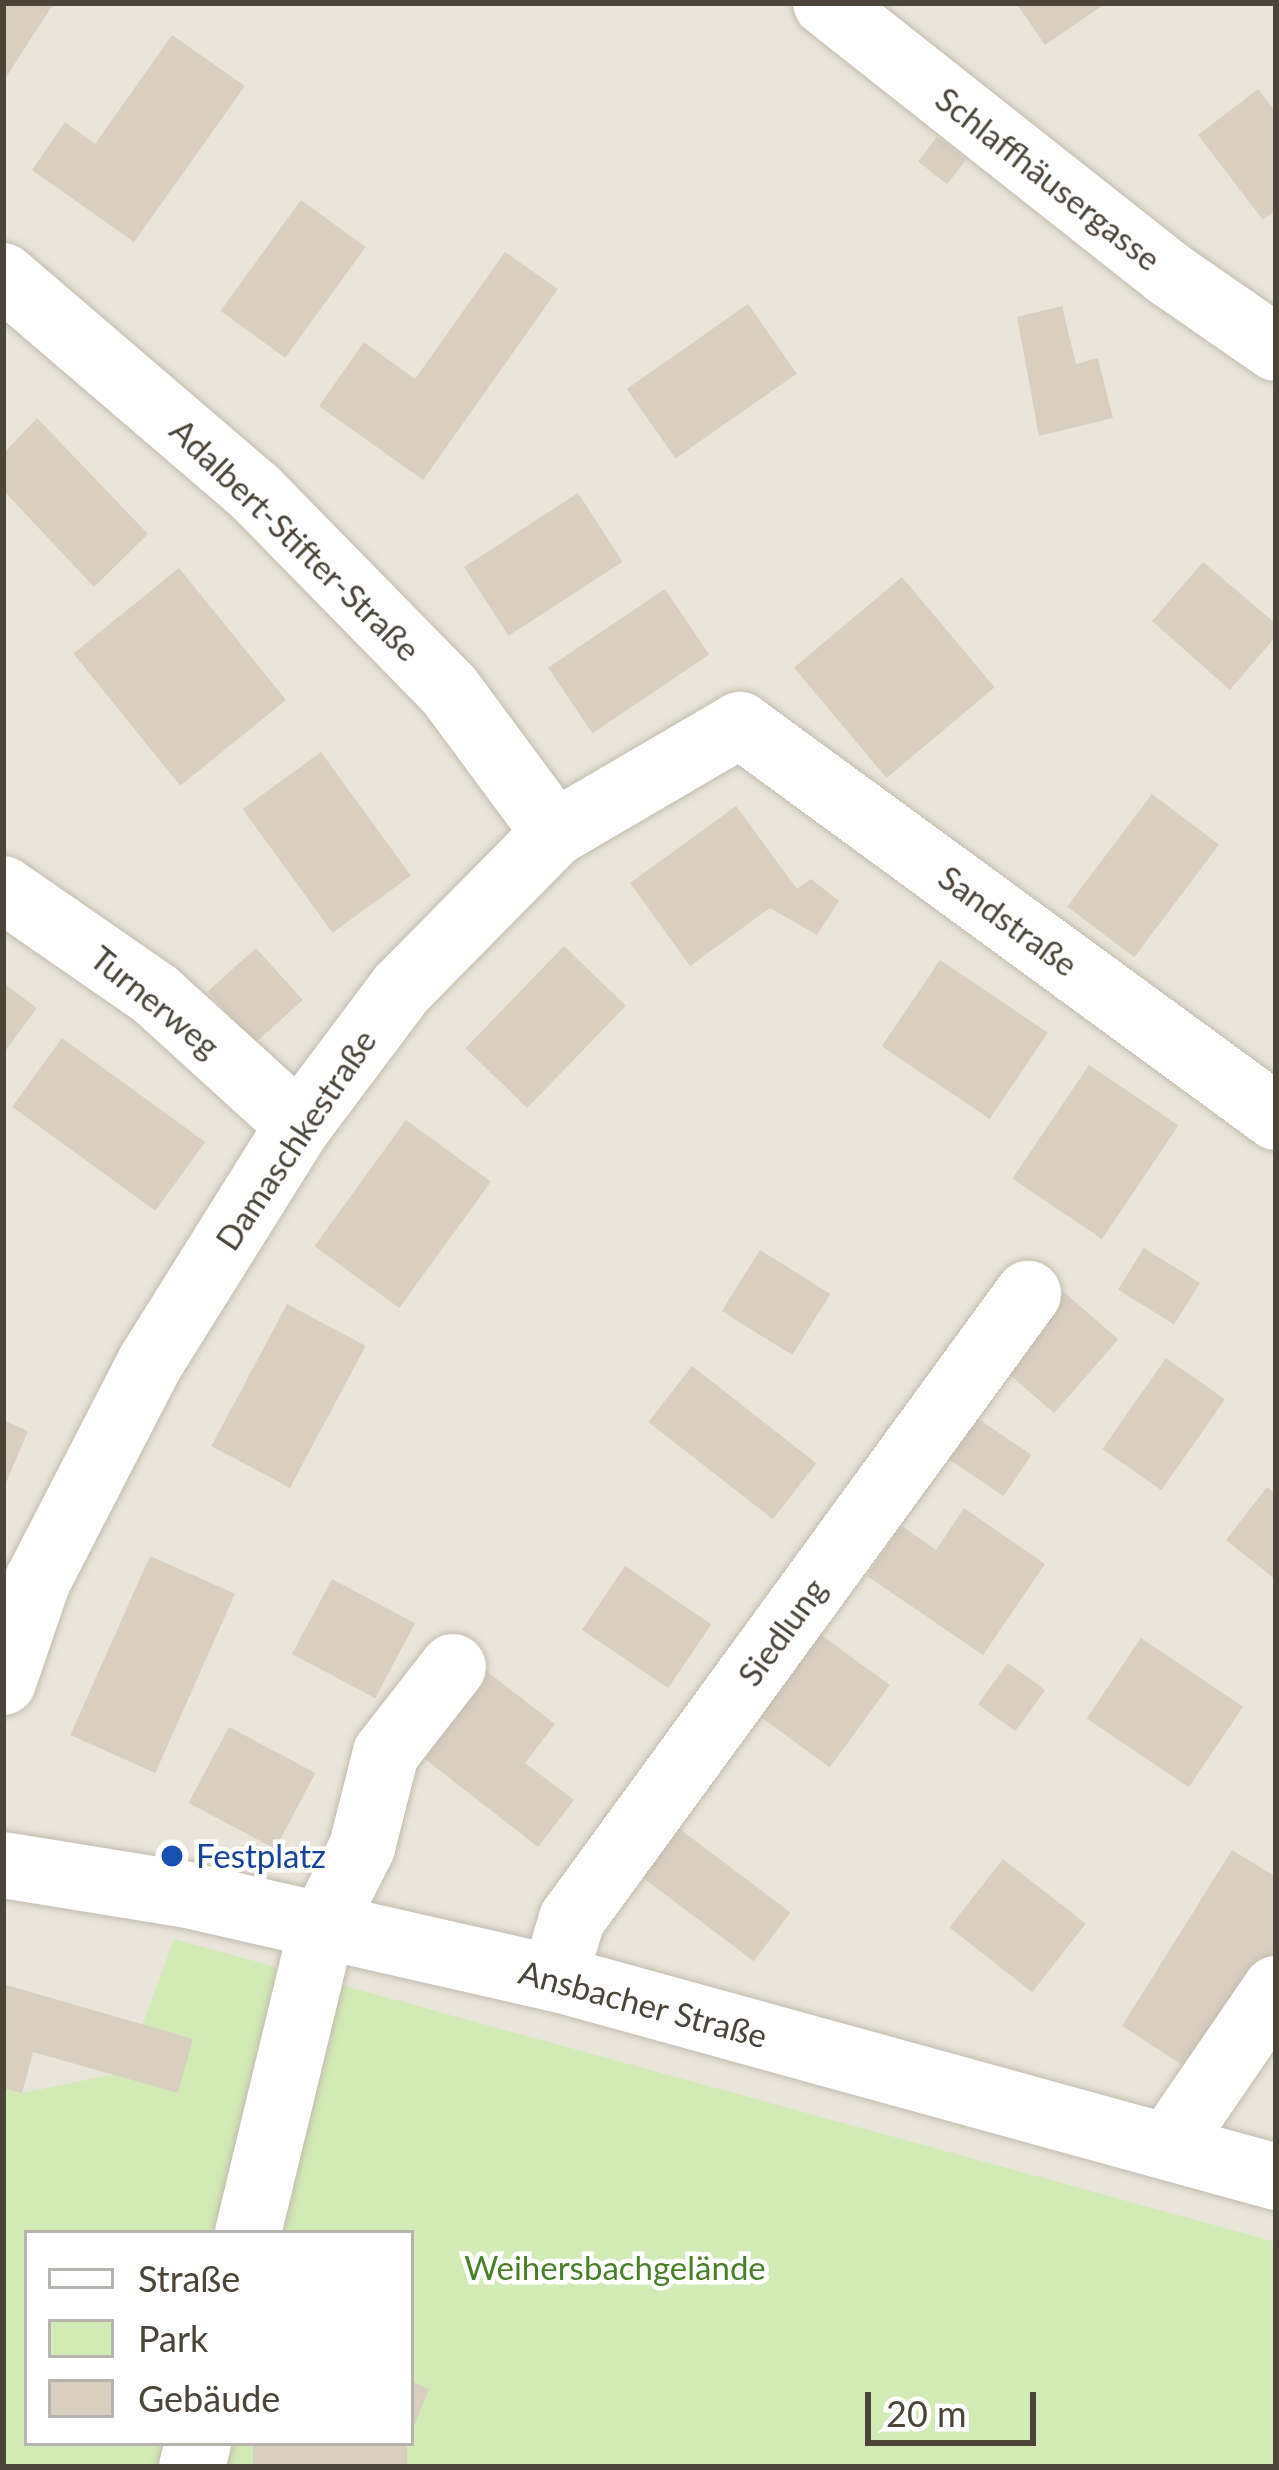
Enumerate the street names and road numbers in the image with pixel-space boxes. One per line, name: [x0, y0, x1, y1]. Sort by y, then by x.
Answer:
street label: Schlaffhäusergasse: [928, 79, 1168, 279]
street label: Adalbert-Stifter-Straße: [162, 411, 428, 669]
street label: Sandstraße: [931, 857, 1085, 985]
street label: Turnerweg: [82, 938, 228, 1066]
street label: Damaschkestraße: [208, 1022, 384, 1258]
street label: Siedlung: [730, 1570, 834, 1694]
street label: Ansbacher Straße: [514, 1952, 772, 2056]

